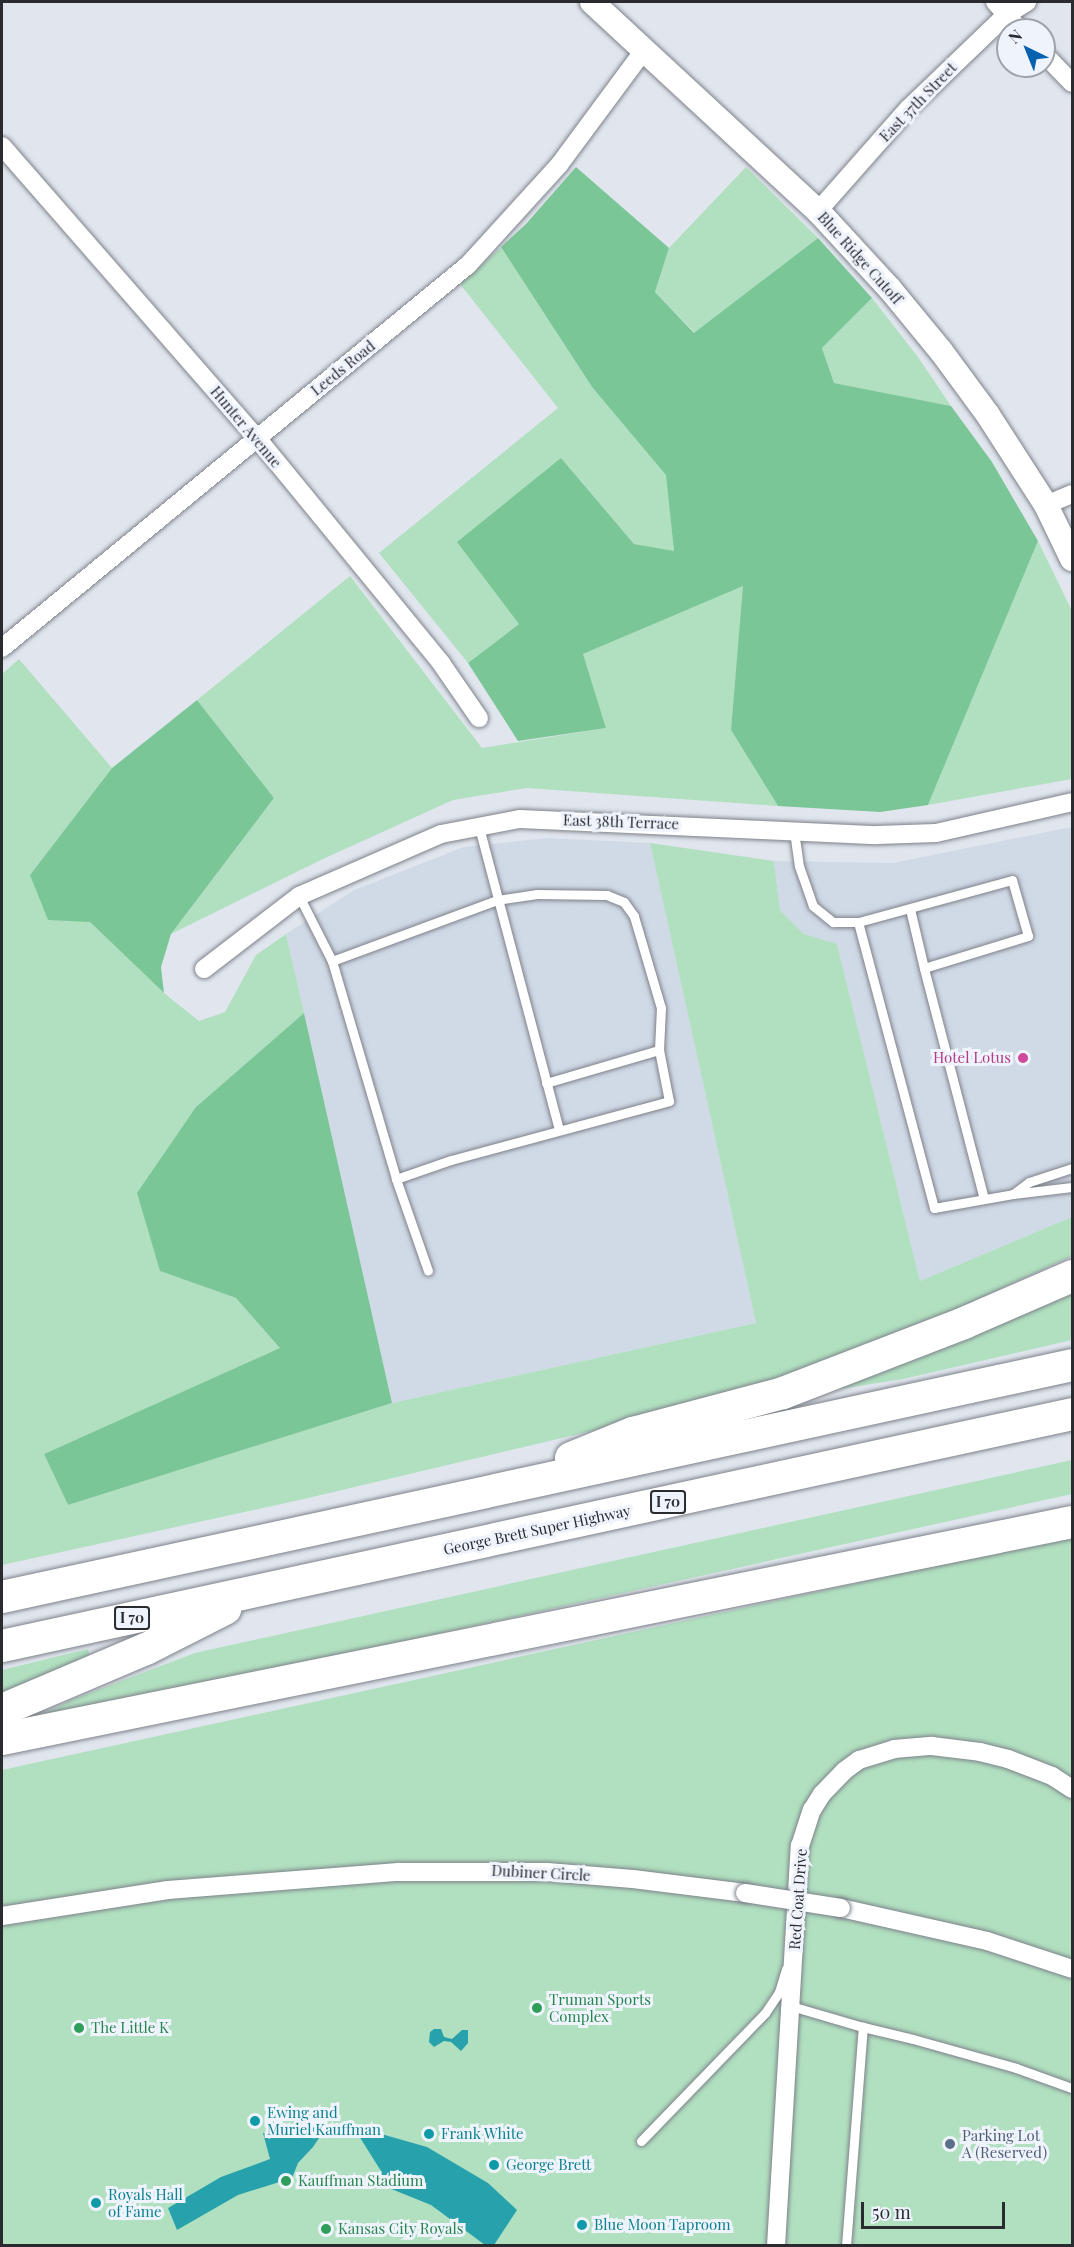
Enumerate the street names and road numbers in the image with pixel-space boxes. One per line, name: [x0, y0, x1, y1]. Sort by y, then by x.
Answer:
street label: East 37th Street: [876, 59, 960, 145]
street label: Blue Ridge Cutoff: [814, 208, 906, 308]
street label: Leeds Road: [307, 337, 379, 399]
street label: Hunter Avenue: [206, 382, 286, 472]
street label: East 38th Terrace: [562, 811, 680, 833]
road number: I 70: [650, 1491, 686, 1513]
street label: George Brett Super Highway: [442, 1501, 632, 1559]
road number: I 70: [114, 1607, 150, 1629]
street label: Red Coat Drive: [785, 1848, 811, 1950]
street label: Dubiner Circle: [491, 1861, 591, 1885]

